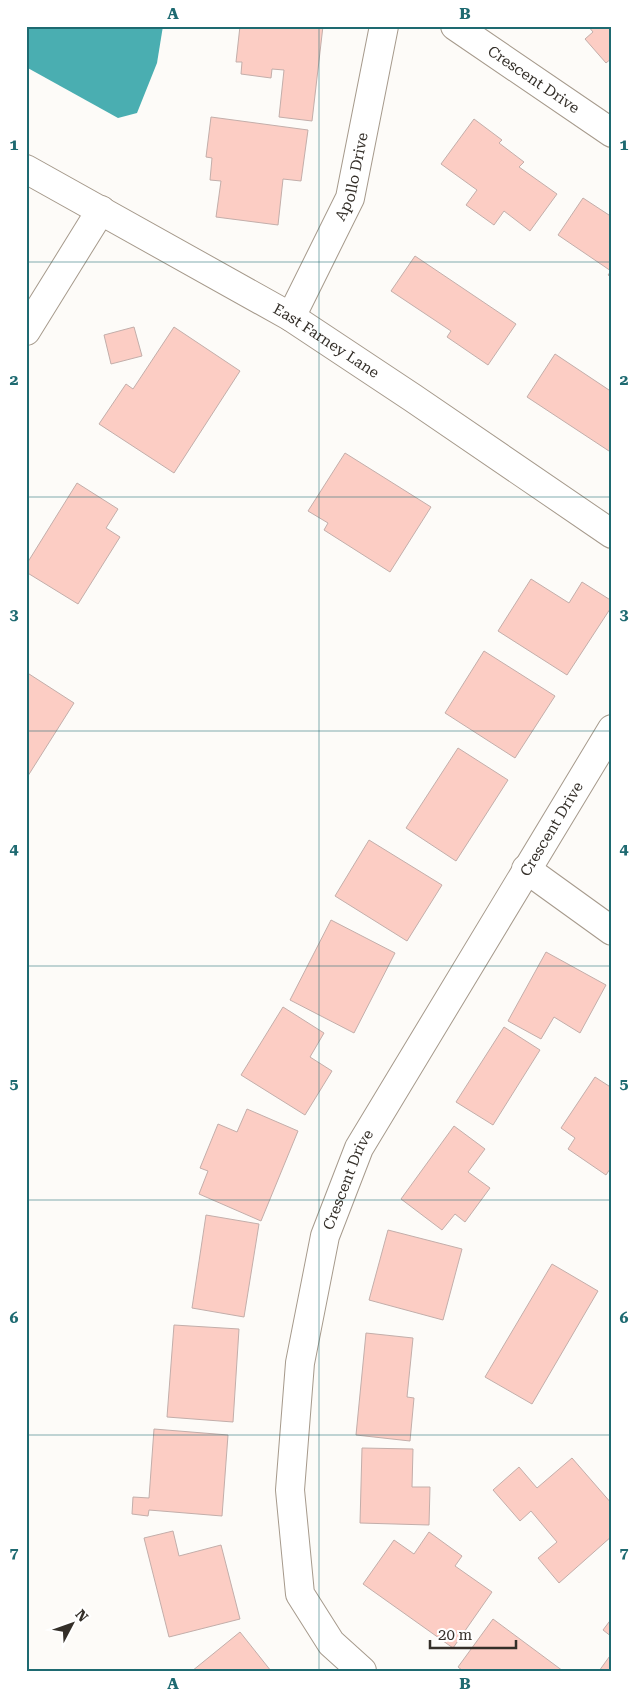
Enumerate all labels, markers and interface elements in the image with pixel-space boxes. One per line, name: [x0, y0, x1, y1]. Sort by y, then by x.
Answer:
text: A: [167, 4, 179, 23]
text: B: [459, 4, 471, 23]
street label: Crescent Drive: [484, 42, 583, 117]
street label: Apollo Drive: [331, 131, 372, 224]
text: 1: [10, 135, 19, 154]
text: 1: [620, 135, 629, 154]
street label: East Farney Lane: [270, 300, 383, 382]
text: 2: [10, 370, 19, 389]
text: 2: [620, 370, 629, 389]
text: 3: [10, 605, 19, 624]
text: 3: [620, 605, 629, 624]
street label: Crescent Drive: [516, 779, 587, 880]
text: 4: [10, 839, 19, 858]
text: 4: [620, 839, 629, 858]
text: 5: [10, 1074, 19, 1093]
text: 5: [620, 1074, 629, 1093]
street label: Crescent Drive: [319, 1126, 377, 1232]
text: 6: [10, 1308, 19, 1327]
text: 6: [620, 1308, 629, 1327]
text: 7: [10, 1543, 19, 1562]
text: 7: [620, 1543, 629, 1562]
north arrow: [48, 1600, 98, 1650]
text: N: [72, 1606, 92, 1625]
scale bar: [430, 1617, 517, 1649]
text: 20 m: [438, 1626, 473, 1644]
text: A: [167, 1674, 179, 1693]
text: B: [459, 1674, 471, 1693]

